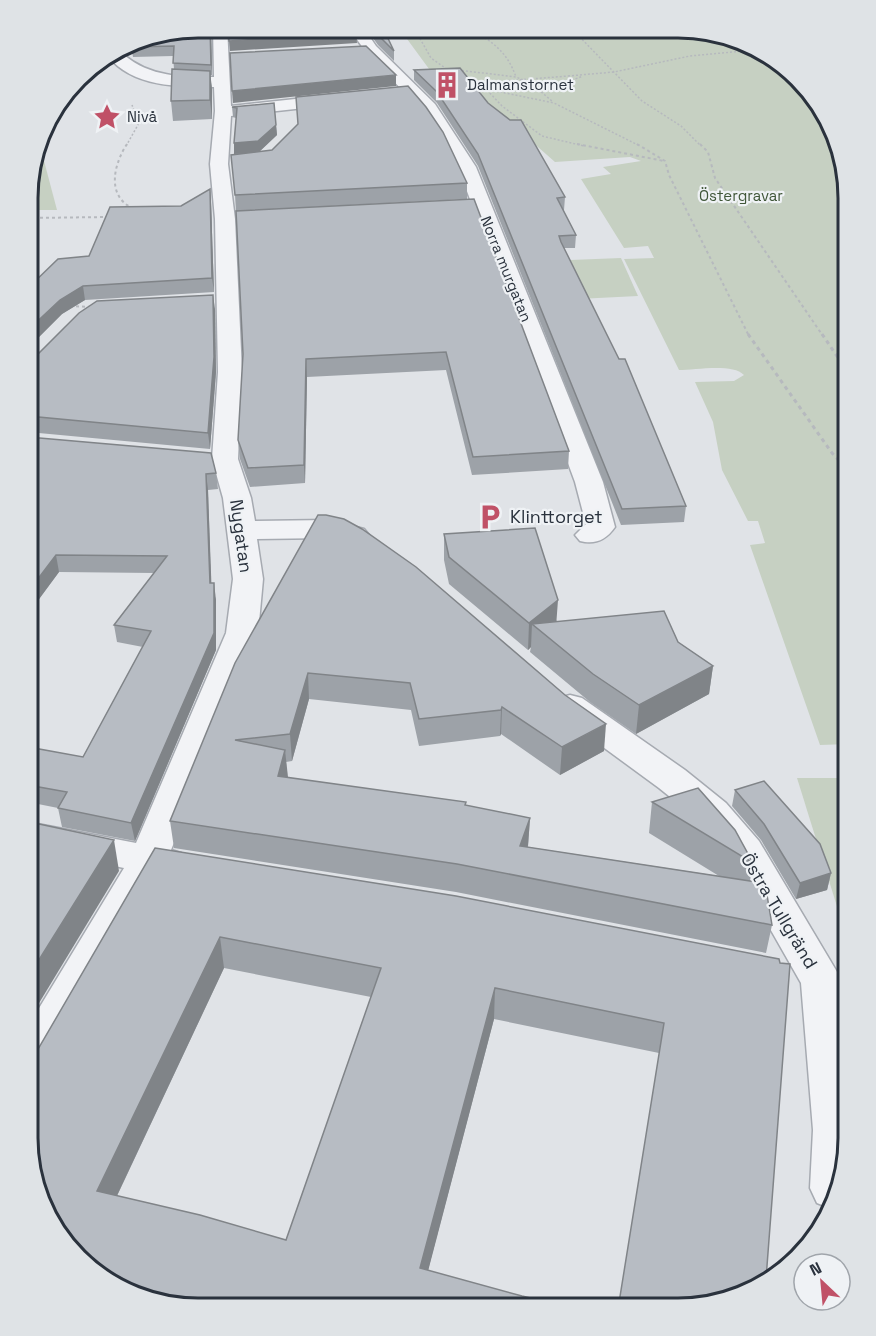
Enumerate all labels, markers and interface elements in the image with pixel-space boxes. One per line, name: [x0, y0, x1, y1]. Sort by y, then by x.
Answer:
building icon: Dalmanstornet: [432, 70, 462, 100]
place label: Dalmanstornet: [467, 75, 574, 94]
place icon: Nivå: [92, 102, 122, 132]
place label: Nivå: [127, 107, 157, 126]
park label: Östergravar: [699, 186, 783, 205]
street label: Norra murgatan: [477, 213, 536, 325]
street label: Nygatan: [225, 498, 258, 574]
parking icon: Klinttorget: [475, 502, 505, 532]
place label: Klinttorget: [510, 505, 603, 528]
street label: Östra Tullgränd: [736, 849, 823, 973]
north arrow: [792, 1252, 852, 1312]
text: N: [806, 1257, 825, 1281]

